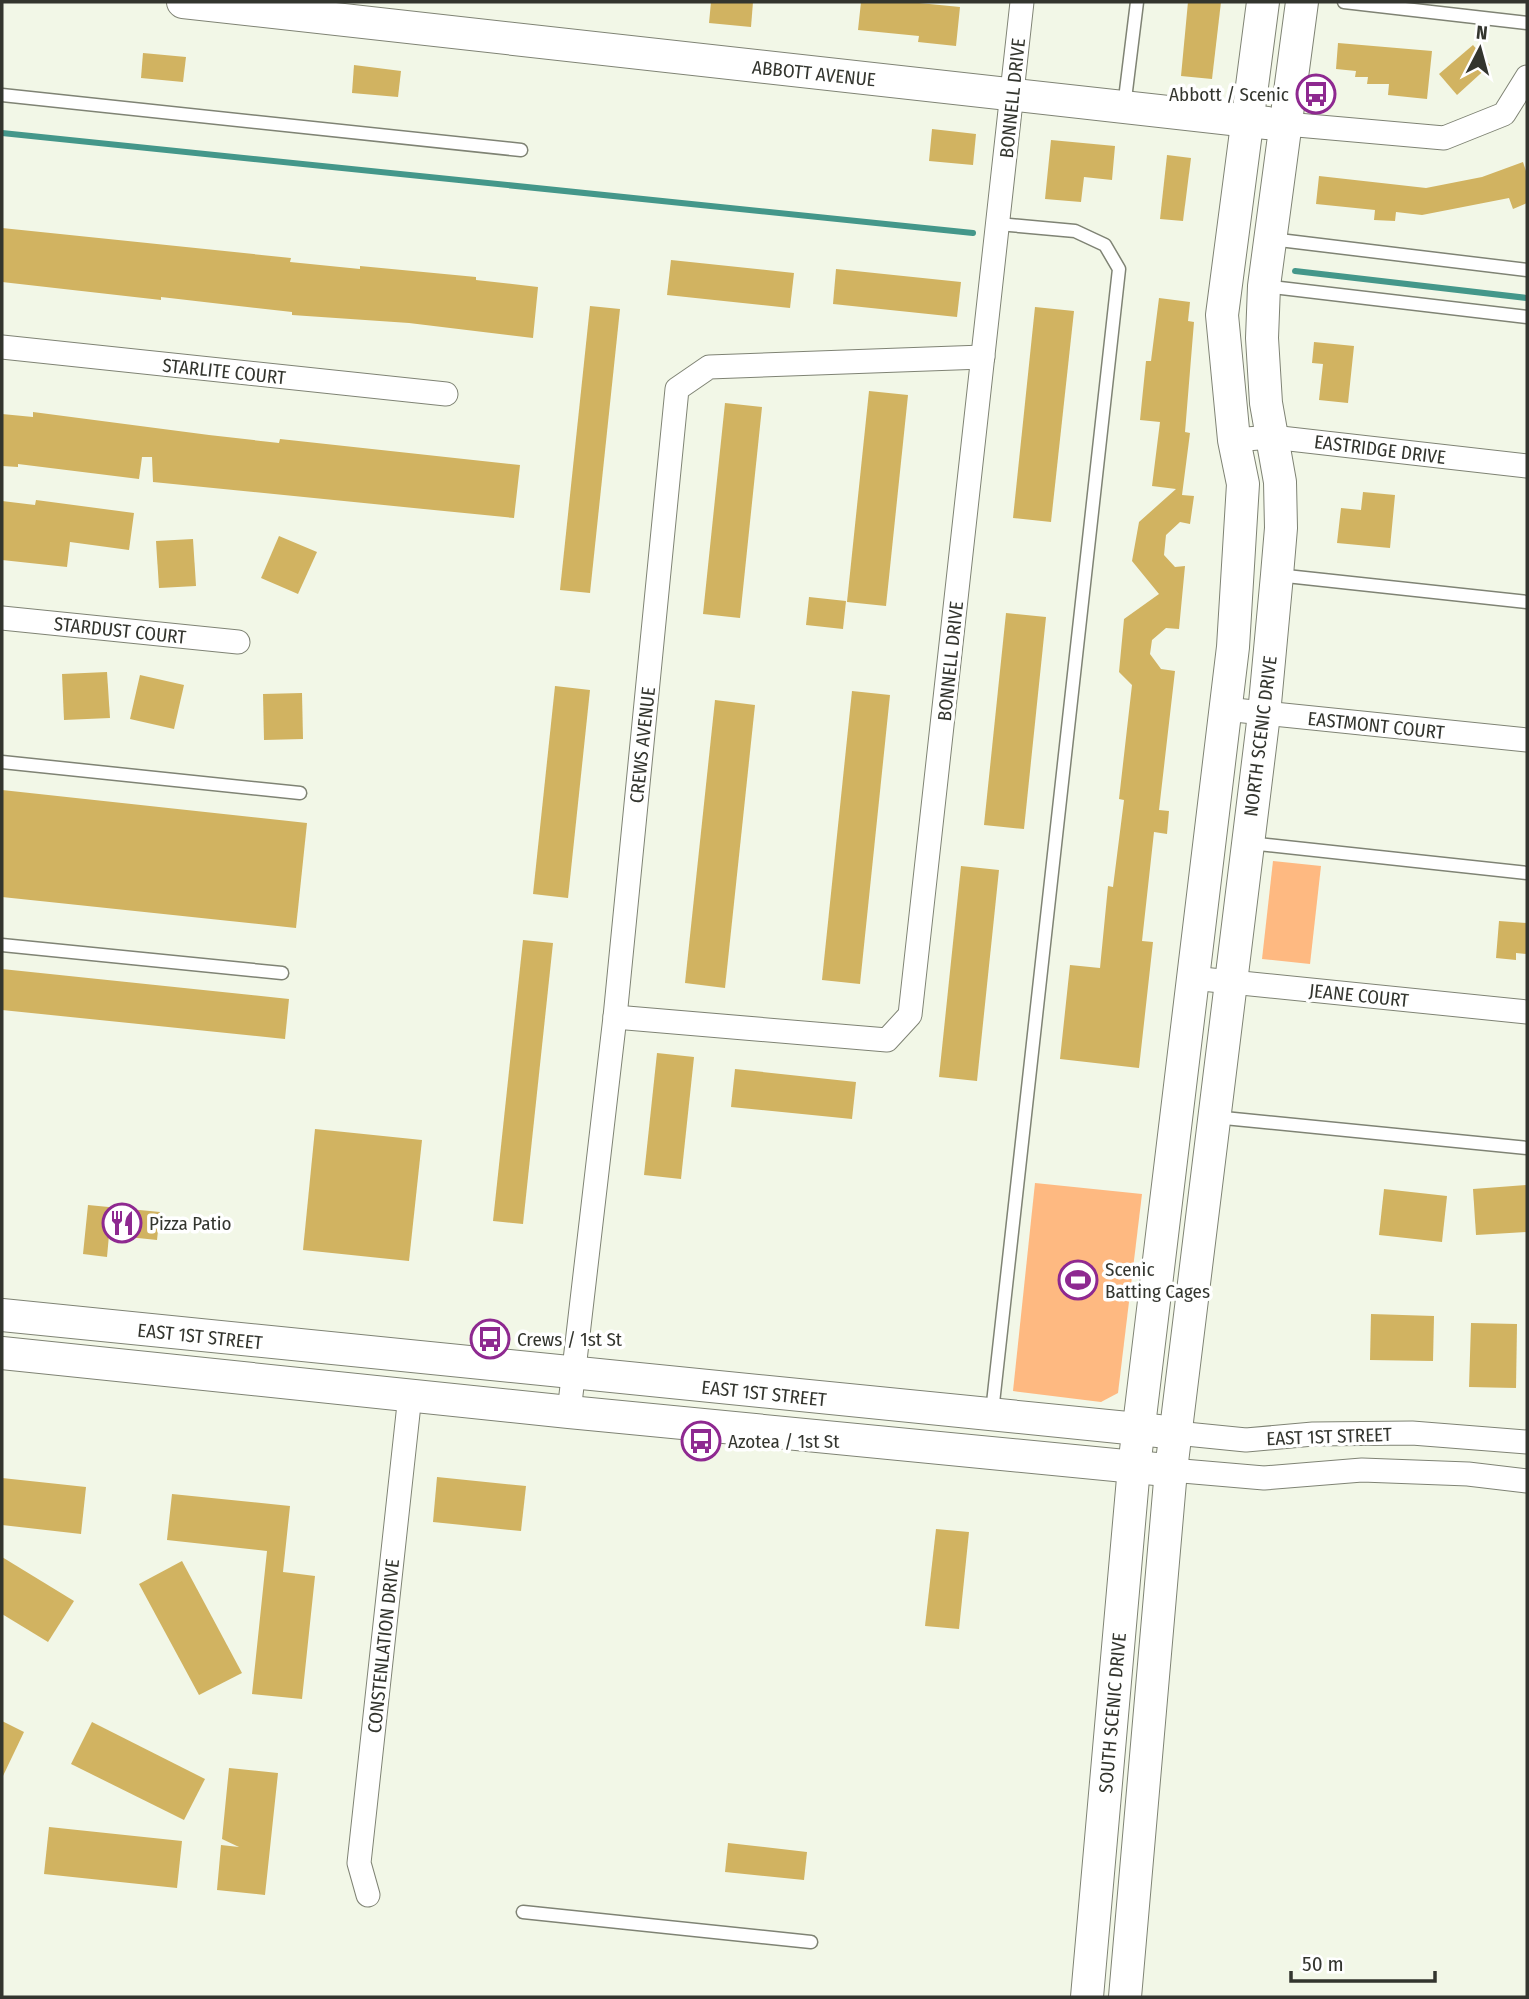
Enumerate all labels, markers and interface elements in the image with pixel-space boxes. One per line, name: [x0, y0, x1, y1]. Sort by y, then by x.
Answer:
north arrow: [1445, 14, 1515, 84]
text: N: [1475, 21, 1489, 45]
street label: BONNELL DRIVE: [995, 37, 1030, 159]
street label: ABBOTT AVENUE: [751, 56, 877, 91]
bus stop icon: Abbott / Scenic: [1295, 73, 1337, 115]
place label: Abbott / Scenic: [1169, 83, 1289, 106]
street label: STARLITE COURT: [161, 354, 287, 389]
street label: EASTRIDGE DRIVE: [1313, 430, 1447, 469]
street label: BONNELL DRIVE: [933, 600, 968, 722]
street label: STARDUST COURT: [53, 612, 187, 649]
street label: NORTH SCENIC DRIVE: [1239, 654, 1282, 818]
street label: CREWS AVENUE: [625, 686, 660, 804]
street label: EASTMONT COURT: [1306, 707, 1446, 744]
street label: JEANE COURT: [1308, 979, 1410, 1012]
restaurant icon: Pizza Patio: [101, 1202, 143, 1244]
place label: Pizza Patio: [149, 1212, 232, 1235]
place label: Scenic Batting Cages: [1105, 1258, 1210, 1303]
sports icon: Scenic Batting Cages: [1057, 1259, 1099, 1301]
street label: EAST 1ST STREET: [136, 1318, 264, 1355]
bus stop icon: Crews / 1st St: [469, 1318, 511, 1360]
place label: Crews / 1st St: [517, 1328, 623, 1351]
street label: EAST 1ST STREET: [700, 1375, 828, 1412]
bus stop icon: Azotea / 1st St: [680, 1420, 722, 1462]
street label: EAST 1ST STREET: [1266, 1423, 1392, 1450]
place label: Azotea / 1st St: [728, 1430, 840, 1453]
street label: CONSTENLATION DRIVE: [363, 1558, 404, 1734]
street label: SOUTH SCENIC DRIVE: [1094, 1632, 1131, 1794]
scale bar: [1291, 1940, 1434, 1984]
text: 50 m: [1302, 1951, 1344, 1977]

